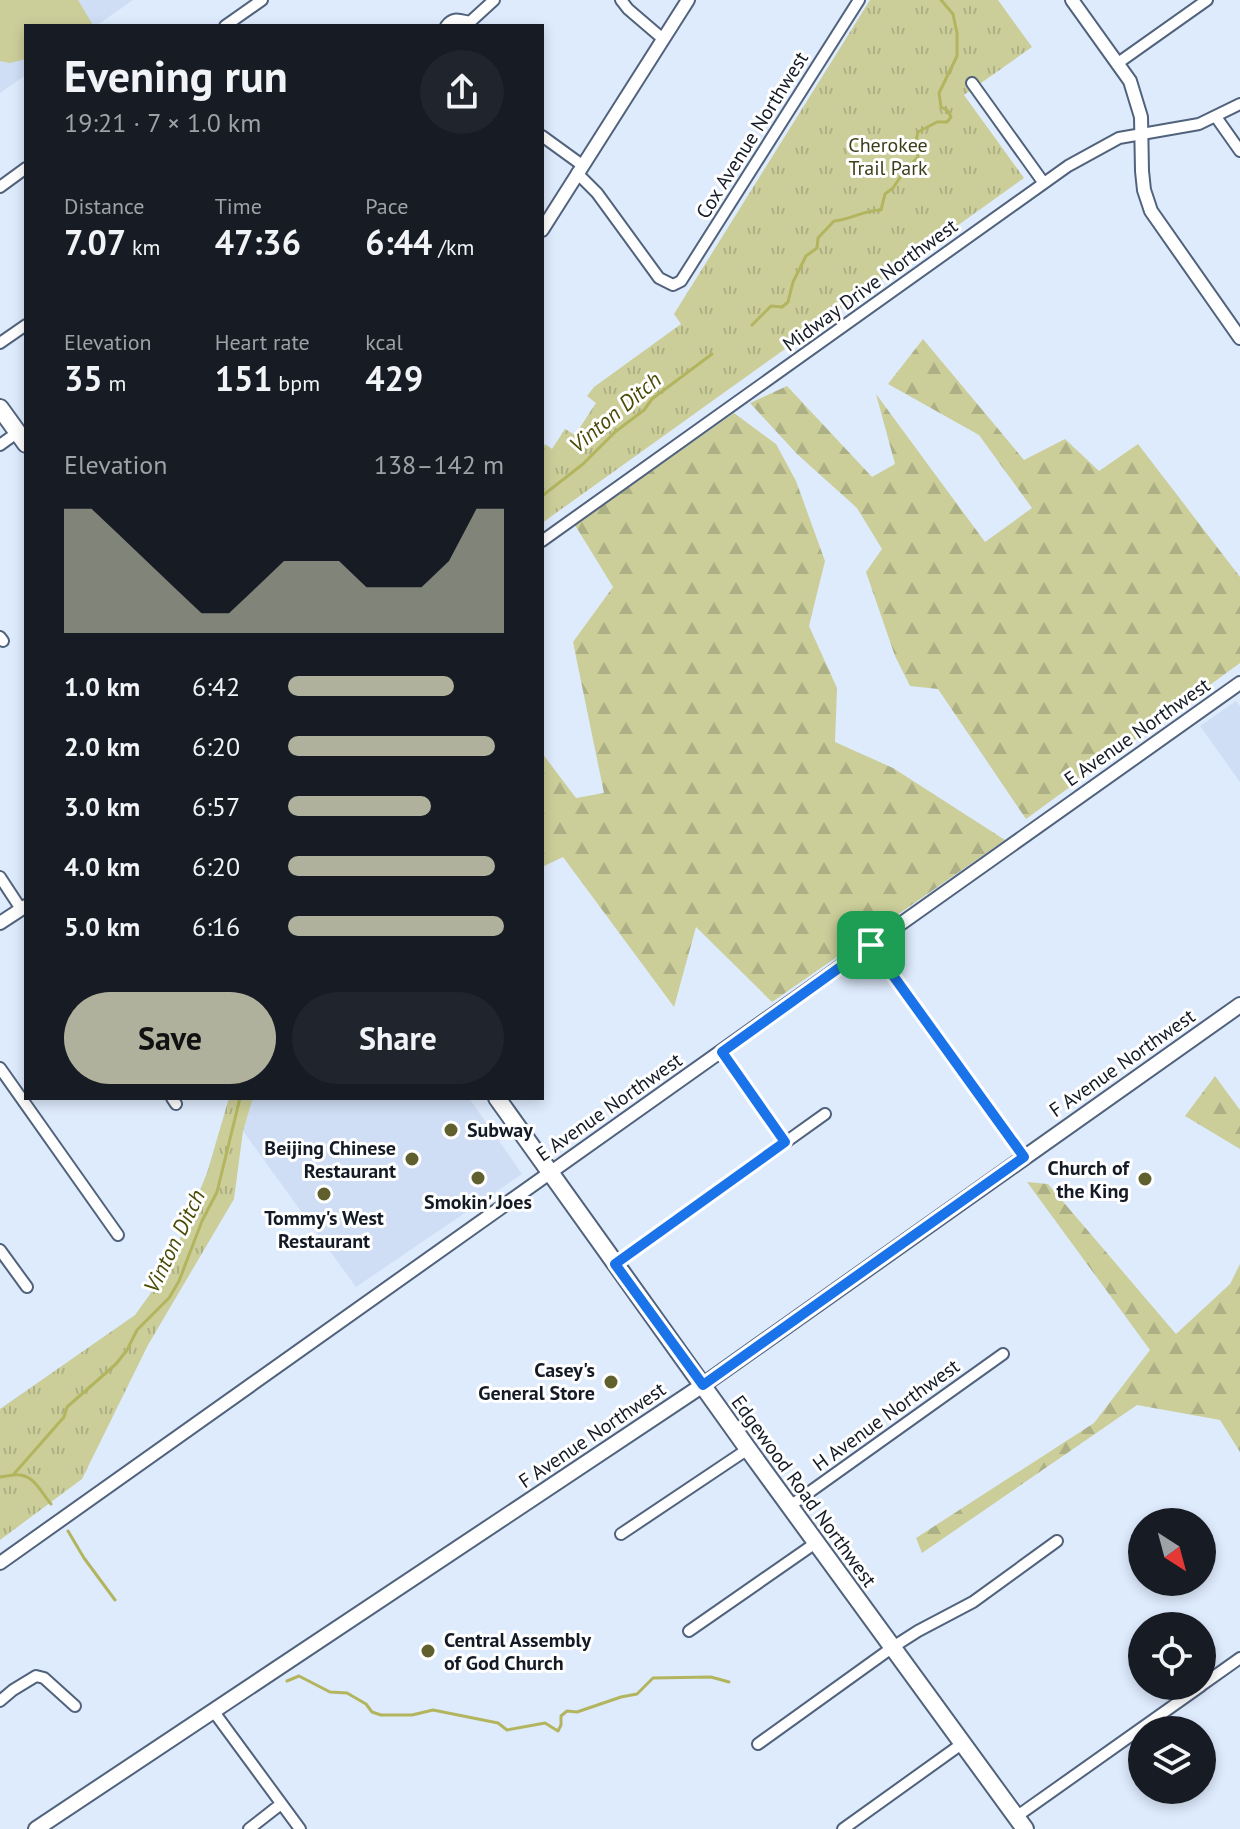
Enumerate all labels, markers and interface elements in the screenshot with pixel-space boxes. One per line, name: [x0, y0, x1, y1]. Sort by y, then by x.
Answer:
street label: Cox Avenue Northwest: [690, 46, 814, 223]
text: Evening run: [64, 47, 288, 104]
button: share: [420, 50, 504, 134]
text: 19:21 · 7 × 1.0 km: [64, 106, 261, 139]
park label: Cherokee Trail Park: [848, 132, 928, 181]
text: Distance: [64, 192, 145, 220]
text: Time: [215, 192, 262, 220]
text: Pace: [365, 192, 408, 220]
street label: Midway Drive Northwest: [777, 213, 963, 357]
text: 7.07: [64, 220, 126, 264]
text: 47:36: [215, 220, 301, 264]
text: 6:44: [365, 220, 432, 264]
text: km: [126, 233, 160, 261]
text: /km: [432, 233, 474, 261]
text: Elevation: [64, 328, 152, 356]
text: Heart rate: [215, 328, 310, 356]
text: kcal: [365, 328, 403, 356]
text: 35: [64, 356, 103, 400]
text: 151: [215, 356, 273, 400]
text: 429: [365, 356, 423, 400]
water label: Vinton Ditch: [563, 365, 667, 459]
text: m: [103, 369, 126, 397]
text: bpm: [273, 369, 320, 397]
text: Elevation: [64, 448, 168, 481]
text: 138–142 m: [374, 448, 504, 481]
text: 1.0 km: [64, 670, 140, 703]
text: 6:42: [192, 670, 240, 703]
street label: E Avenue Northwest: [1059, 672, 1215, 792]
text: 2.0 km: [64, 730, 140, 763]
text: 6:20: [192, 730, 240, 763]
text: 3.0 km: [64, 790, 140, 823]
text: 6:57: [192, 790, 240, 823]
text: 4.0 km: [64, 850, 140, 883]
text: 6:20: [192, 850, 240, 883]
text: 5.0 km: [64, 910, 140, 943]
text: 6:16: [192, 910, 240, 943]
pin: [837, 911, 905, 979]
icon: arrive: [849, 923, 893, 967]
button: Save: [64, 992, 276, 1084]
button: Share: [292, 992, 504, 1084]
street label: F Avenue Northwest: [1044, 1003, 1200, 1123]
street label: E Avenue Northwest: [531, 1047, 687, 1167]
place label: Subway: [467, 1117, 533, 1143]
marker: Subway: [442, 1121, 460, 1139]
place label: Beijing Chinese Restaurant: [264, 1135, 396, 1184]
marker: Beijing Chinese Restaurant: [403, 1150, 421, 1168]
place label: Church of the King: [1048, 1155, 1131, 1204]
marker: Smokin' Joes: [469, 1169, 487, 1187]
marker: Church of the King: [1136, 1170, 1154, 1188]
water label: Vinton Ditch: [137, 1185, 211, 1297]
marker: Tommy's West Restaurant: [315, 1185, 333, 1203]
place label: Smokin' Joes: [424, 1189, 532, 1215]
place label: Tommy's West Restaurant: [264, 1205, 384, 1254]
street label: H Avenue Northwest: [808, 1353, 965, 1477]
place label: Casey's General Store: [478, 1357, 595, 1406]
marker: Casey's General Store: [602, 1373, 620, 1391]
street label: F Avenue Northwest: [513, 1376, 671, 1494]
street label: Edgewood Road Northwest: [726, 1390, 883, 1592]
north arrow: [1128, 1508, 1216, 1596]
map controls: [1128, 1508, 1216, 1804]
button: locate: [1128, 1612, 1216, 1700]
place label: Central Assembly of God Church: [444, 1627, 591, 1676]
marker: Central Assembly of God Church: [419, 1642, 437, 1660]
button: layers: [1128, 1716, 1216, 1804]

